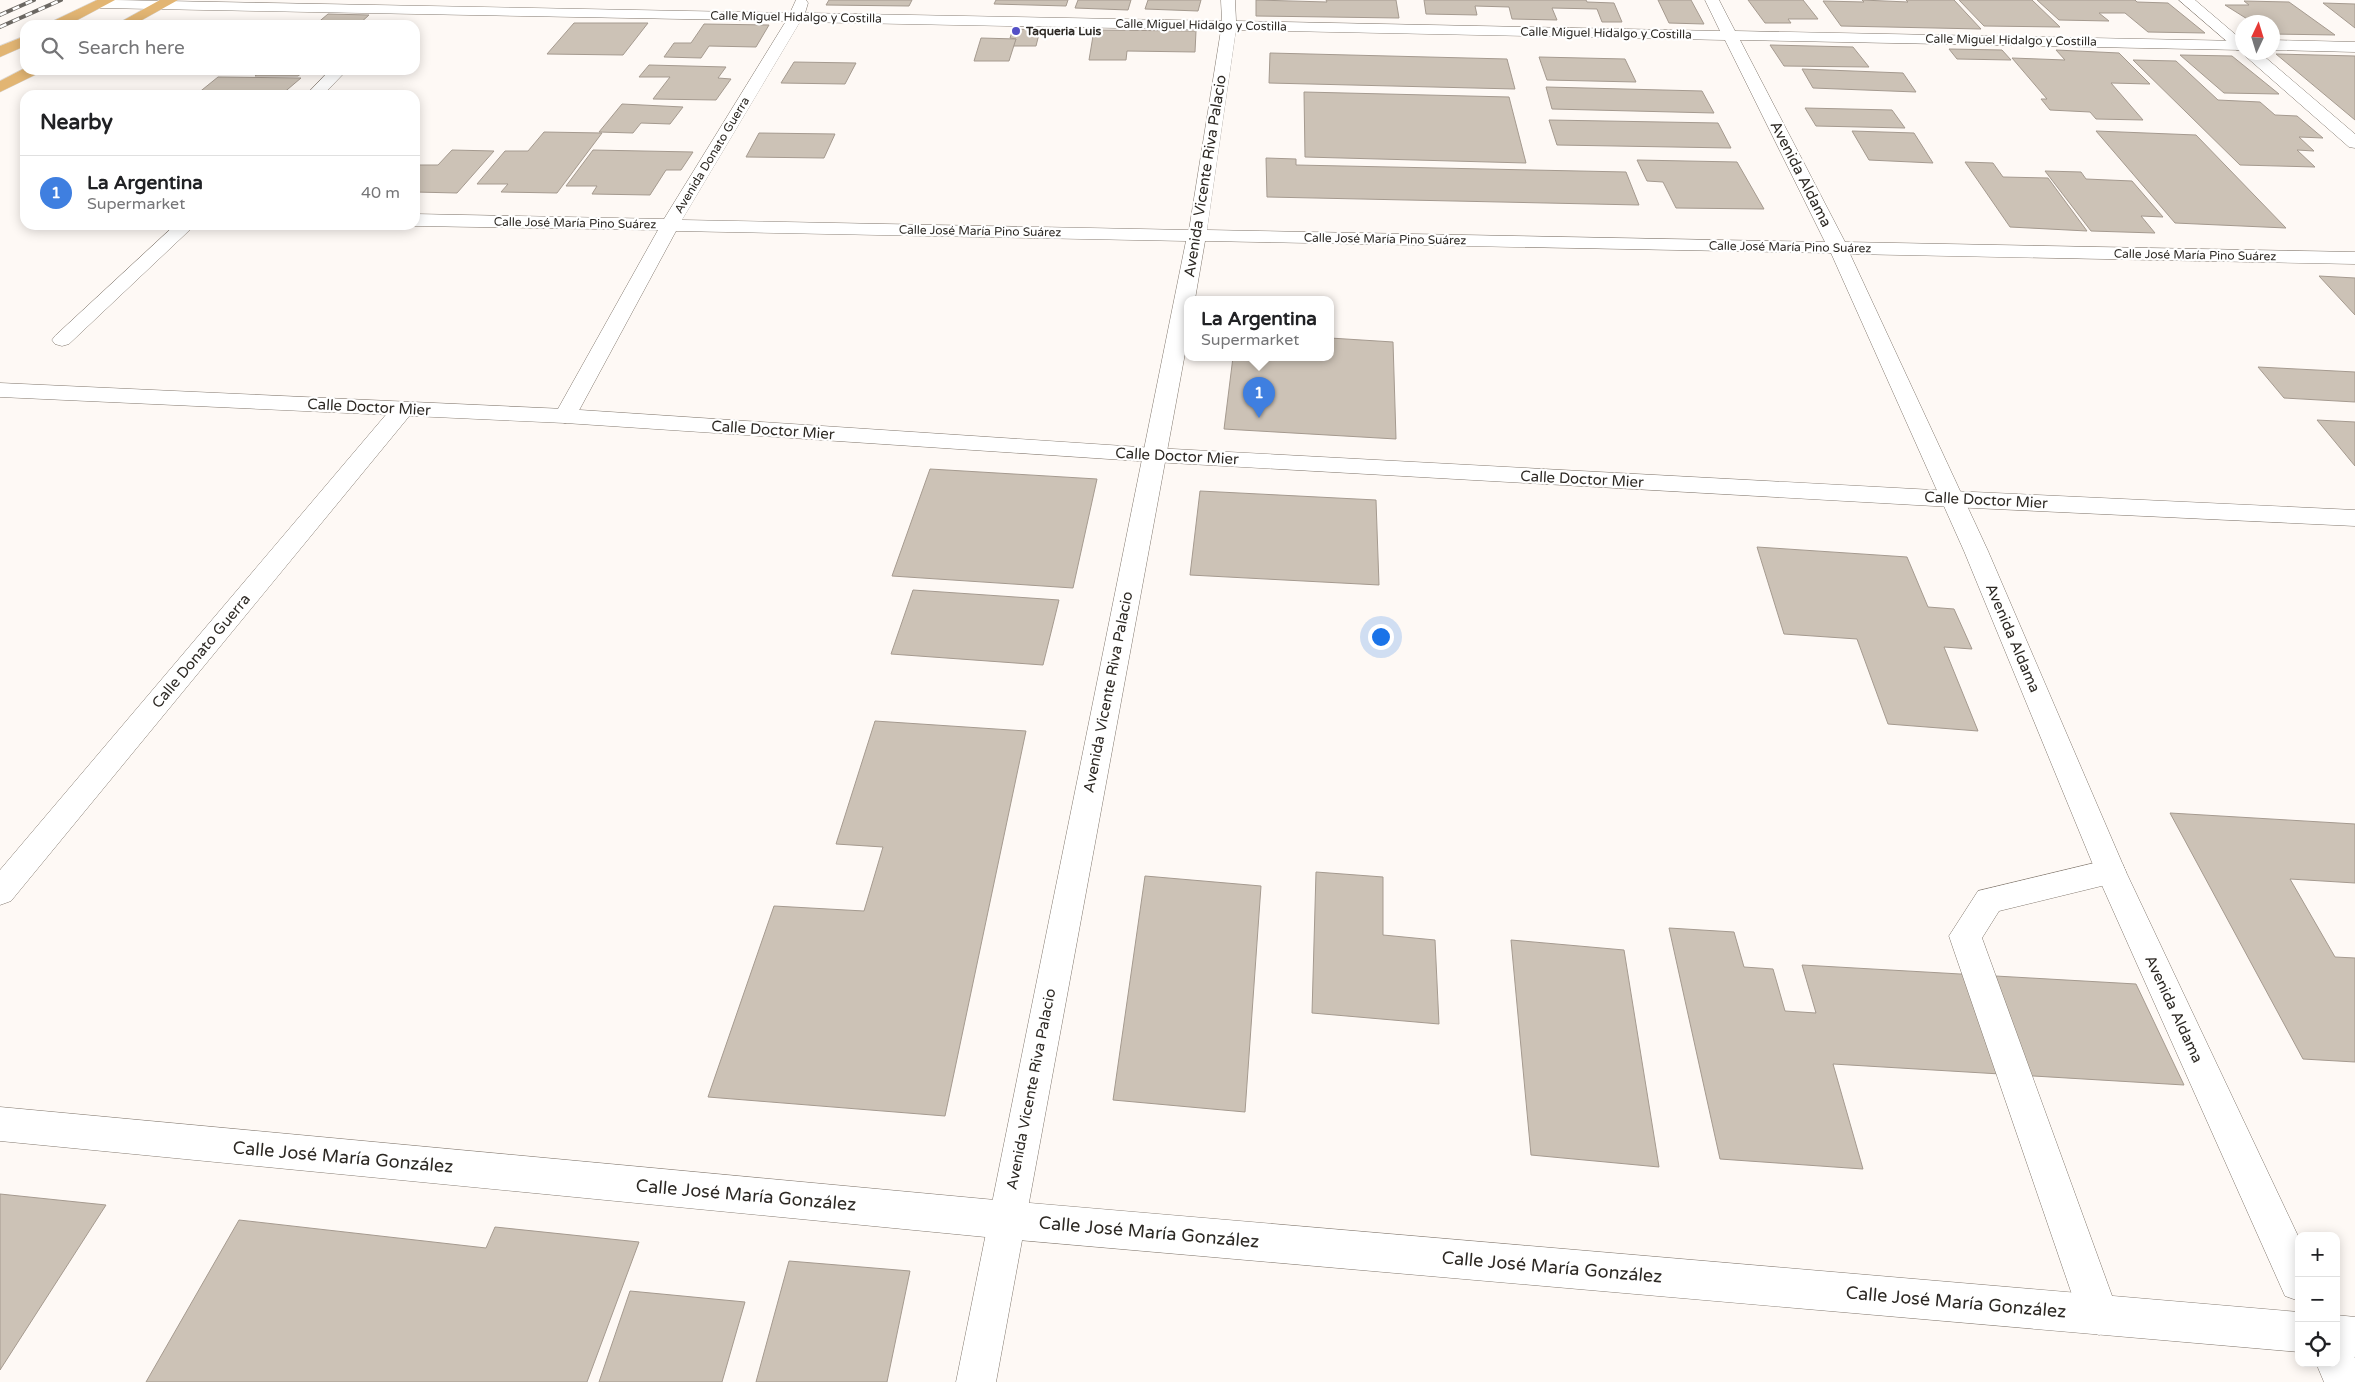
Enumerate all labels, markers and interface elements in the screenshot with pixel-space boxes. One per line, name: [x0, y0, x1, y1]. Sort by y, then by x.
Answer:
street label: Calle Miguel Hidalgo y Costilla: [710, 9, 882, 25]
north arrow: [2235, 15, 2280, 60]
street label: Calle Miguel Hidalgo y Costilla: [1115, 17, 1287, 33]
search box: [20, 20, 420, 75]
place label: Taqueria Luis: [1025, 24, 1101, 39]
marker: Taqueria Luis: [1010, 25, 1022, 37]
street label: Calle Miguel Hidalgo y Costilla: [1520, 25, 1692, 41]
street label: Calle Miguel Hidalgo y Costilla: [1925, 32, 2097, 48]
icon: search: [38, 34, 66, 62]
text: Search here: [78, 37, 185, 59]
street label: Avenida Vicente Riva Palacio: [1180, 73, 1230, 279]
street label: Avenida Donato Guerra: [672, 94, 752, 216]
text: Nearby: [40, 110, 113, 135]
street label: Avenida Aldama: [1767, 118, 1835, 230]
text: La Argentina: [87, 172, 203, 194]
text: 1: [51, 183, 61, 203]
text: 40 m: [361, 183, 400, 203]
text: Supermarket: [87, 194, 185, 214]
street label: Calle José María Pino Suárez: [494, 215, 656, 231]
street label: Calle José María Pino Suárez: [899, 223, 1061, 239]
street label: Calle José María Pino Suárez: [1304, 231, 1466, 247]
street label: Calle José María Pino Suárez: [1709, 239, 1871, 255]
street label: Calle José María Pino Suárez: [2114, 247, 2276, 263]
popup: [1184, 296, 1334, 361]
text: La Argentina: [1201, 308, 1317, 330]
text: Supermarket: [1201, 330, 1299, 350]
pin: 1: [1243, 377, 1275, 418]
street label: Calle Doctor Mier: [307, 395, 431, 419]
street label: Calle Doctor Mier: [711, 417, 835, 443]
street label: Calle Doctor Mier: [1115, 444, 1239, 468]
street label: Calle Doctor Mier: [1520, 467, 1644, 491]
street label: Calle Doctor Mier: [1924, 488, 2048, 512]
street label: Avenida Aldama: [1982, 581, 2044, 695]
street label: Calle Donato Guerra: [148, 590, 254, 712]
street label: Avenida Vicente Riva Palacio: [1080, 590, 1136, 794]
your location: [1368, 624, 1394, 650]
street label: Avenida Aldama: [2141, 952, 2207, 1066]
street label: Avenida Vicente Riva Palacio: [1003, 987, 1059, 1191]
street label: Calle José María González: [232, 1136, 454, 1178]
street label: Calle José María González: [635, 1174, 857, 1216]
street label: Calle José María González: [1038, 1211, 1260, 1253]
map controls: [2295, 1232, 2340, 1367]
button: +: [2295, 1232, 2340, 1277]
street label: Calle José María González: [1441, 1246, 1663, 1288]
button: −: [2295, 1277, 2340, 1322]
street label: Calle José María González: [1845, 1281, 2067, 1323]
button: locate: [2295, 1322, 2340, 1367]

